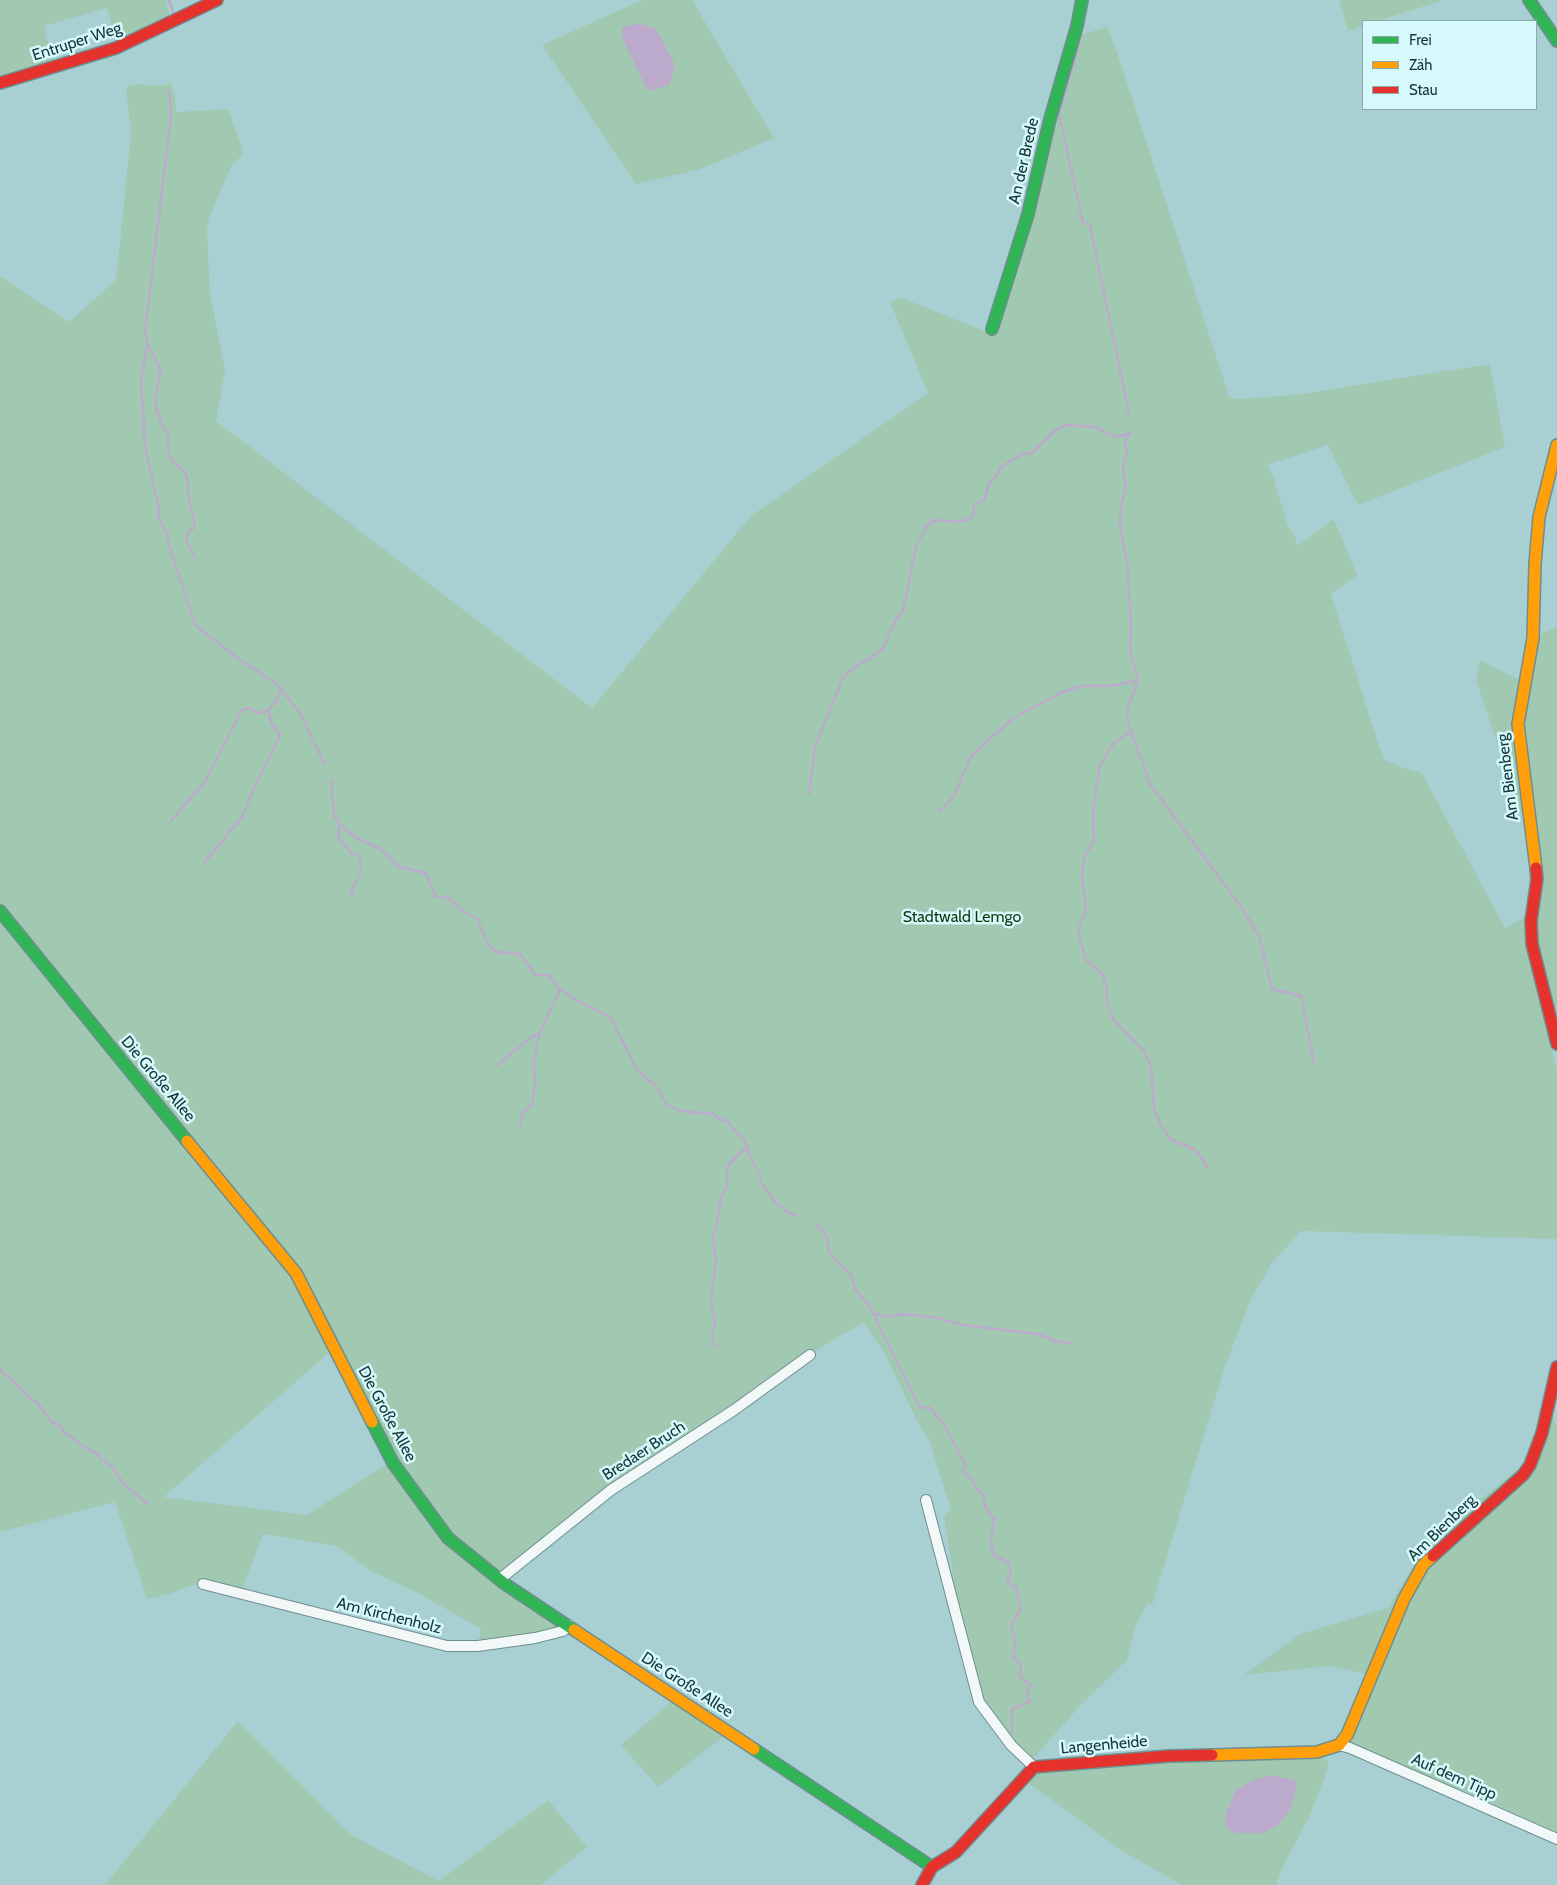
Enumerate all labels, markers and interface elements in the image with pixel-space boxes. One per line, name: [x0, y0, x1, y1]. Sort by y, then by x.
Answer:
street label: Entruper Weg: [30, 19, 124, 65]
legend: [1362, 20, 1537, 110]
text: Frei: [1409, 31, 1432, 49]
text: Zäh: [1409, 56, 1432, 74]
text: Stau: [1409, 81, 1438, 99]
street label: An der Brede: [1005, 116, 1043, 206]
street label: Am Bienberg: [1493, 732, 1523, 822]
park label: Stadtwald Lemgo: [903, 907, 1021, 927]
street label: Die Große Allee: [117, 1032, 199, 1126]
street label: Die Große Allee: [354, 1363, 420, 1465]
street label: Bredaer Bruch: [599, 1417, 689, 1485]
street label: Am Bienberg: [1404, 1491, 1480, 1565]
street label: Am Kirchenholz: [335, 1594, 443, 1638]
street label: Die Große Allee: [638, 1648, 736, 1722]
street label: Langenheide: [1060, 1732, 1148, 1758]
street label: Auf dem Tipp: [1408, 1750, 1500, 1804]

